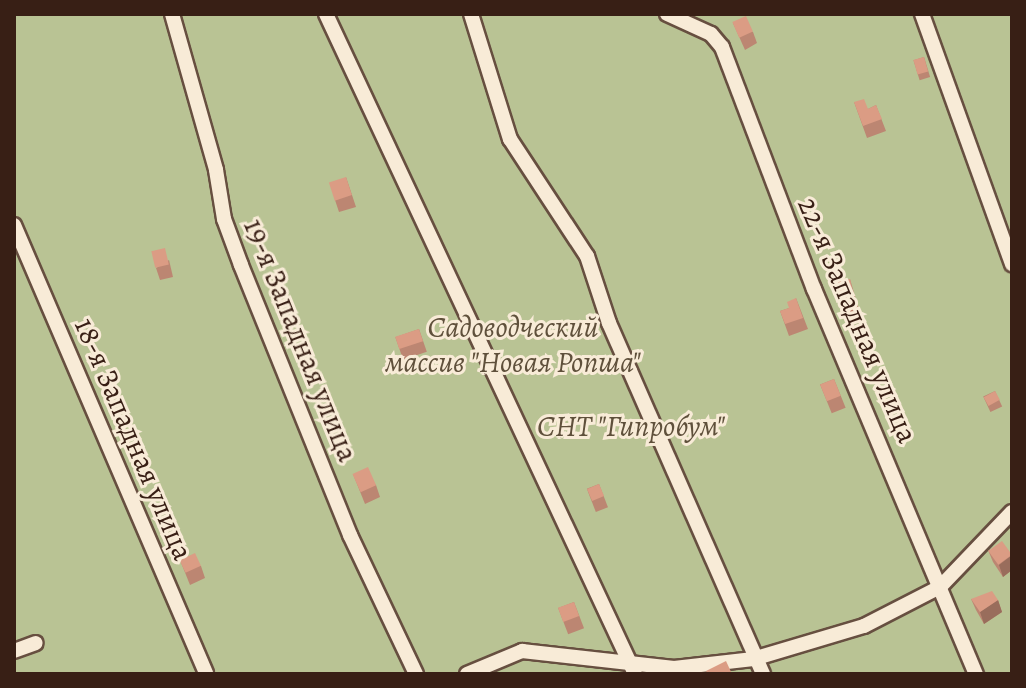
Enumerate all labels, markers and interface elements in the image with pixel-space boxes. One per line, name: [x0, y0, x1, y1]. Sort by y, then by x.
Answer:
street label: 22-я Западная улица: [790, 192, 926, 448]
street label: 19-я Западная улица: [236, 213, 366, 467]
park label: Садоводческий массив "Новая Ропша": [385, 309, 641, 380]
street label: 18-я Западная улица: [67, 312, 201, 566]
park label: СНТ "Гипробум": [537, 408, 725, 444]

